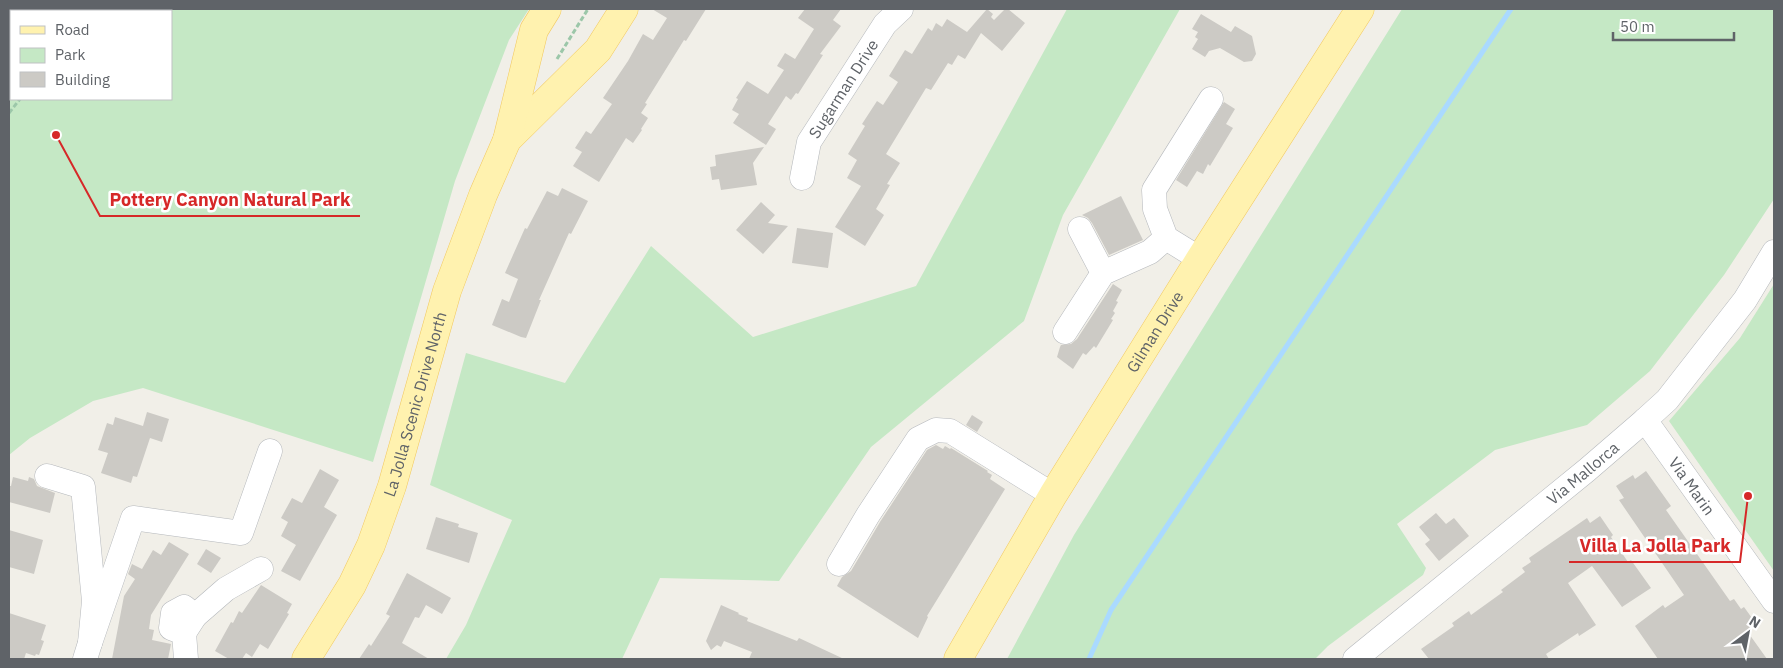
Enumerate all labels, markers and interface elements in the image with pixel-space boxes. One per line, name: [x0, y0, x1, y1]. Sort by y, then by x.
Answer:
legend: [10, 10, 172, 100]
scale bar: [1613, 10, 1734, 42]
text: 50 m: [1620, 17, 1655, 36]
text: Road: [55, 20, 90, 39]
street label: Sugarman Drive: [804, 35, 883, 142]
text: Park: [55, 45, 85, 64]
text: Building: [55, 70, 110, 89]
callout: Pottery Canyon Natural Park: [100, 183, 360, 216]
text: Pottery Canyon Natural Park: [110, 188, 351, 211]
street label: Gilman Drive: [1122, 287, 1188, 376]
street label: La Jolla Scenic Drive North: [379, 309, 451, 499]
street label: Via Mallorca: [1543, 437, 1623, 509]
street label: Via Marin: [1665, 453, 1719, 519]
callout: Villa La Jolla Park: [1569, 529, 1740, 562]
text: Villa La Jolla Park: [1579, 534, 1731, 557]
north arrow: [1723, 608, 1773, 658]
text: N: [1746, 612, 1764, 632]

